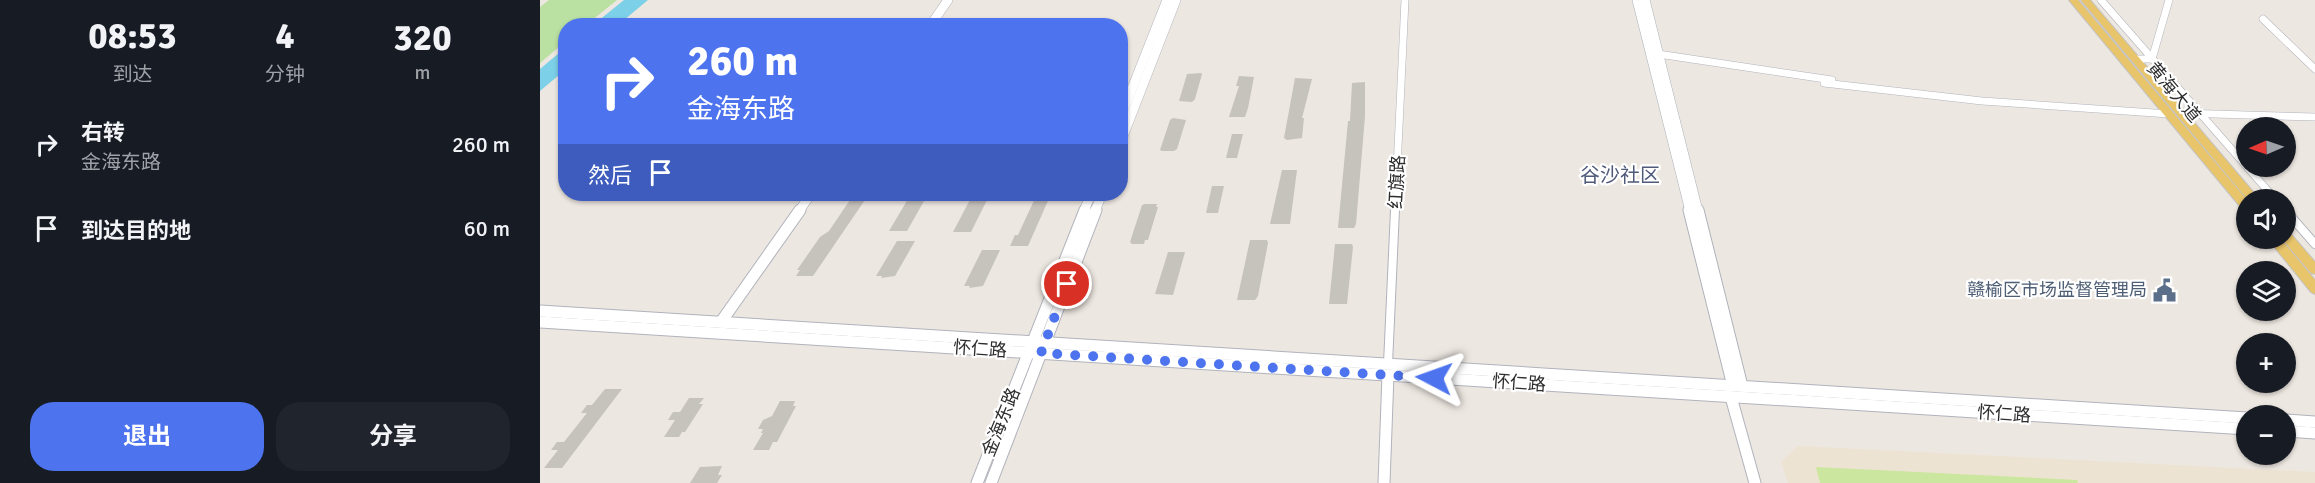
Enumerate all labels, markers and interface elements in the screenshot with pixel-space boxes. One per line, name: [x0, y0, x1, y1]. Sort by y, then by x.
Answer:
text: 08:53: [88, 14, 177, 59]
text: 4: [275, 14, 295, 59]
text: 320: [393, 16, 452, 61]
text: 260 m: [687, 36, 798, 87]
icon: right: [588, 42, 666, 120]
street label: 黄海大道: [2142, 57, 2206, 127]
text: m: [415, 60, 430, 85]
text: 到达: [113, 62, 153, 87]
text: 分钟: [265, 62, 305, 87]
text: 金海东路: [687, 93, 795, 126]
north arrow: [2236, 117, 2296, 177]
map controls: [2236, 117, 2296, 465]
text: 右转: [81, 119, 125, 146]
icon: right: [30, 128, 63, 161]
text: 260 m: [452, 131, 510, 158]
text: 金海东路: [81, 150, 161, 175]
street label: 红旗路: [1385, 154, 1409, 210]
icon: arrive: [644, 156, 677, 189]
text: 然后: [588, 162, 632, 189]
district label: 谷沙社区: [1580, 163, 1660, 188]
button: sound: [2236, 189, 2296, 249]
icon: arrive: [30, 212, 63, 245]
text: 60 m: [464, 215, 510, 242]
text: 到达目的地: [81, 217, 191, 244]
pin: [1041, 258, 1092, 309]
button: layers: [2236, 261, 2296, 321]
icon: arrive: [1050, 267, 1083, 300]
public building icon: 赣榆区市场监督管理局: [2152, 277, 2178, 303]
place label: 赣榆区市场监督管理局: [1967, 279, 2147, 301]
button: +: [2236, 333, 2296, 393]
street label: 怀仁路: [952, 336, 1008, 362]
position arrow: [1402, 346, 1466, 410]
street label: 怀仁路: [1491, 370, 1547, 396]
street label: 金海东路: [977, 385, 1025, 459]
street label: 怀仁路: [1976, 401, 2032, 427]
button: 退出: [30, 402, 264, 471]
button: 分享: [276, 402, 510, 471]
button: −: [2236, 405, 2296, 465]

